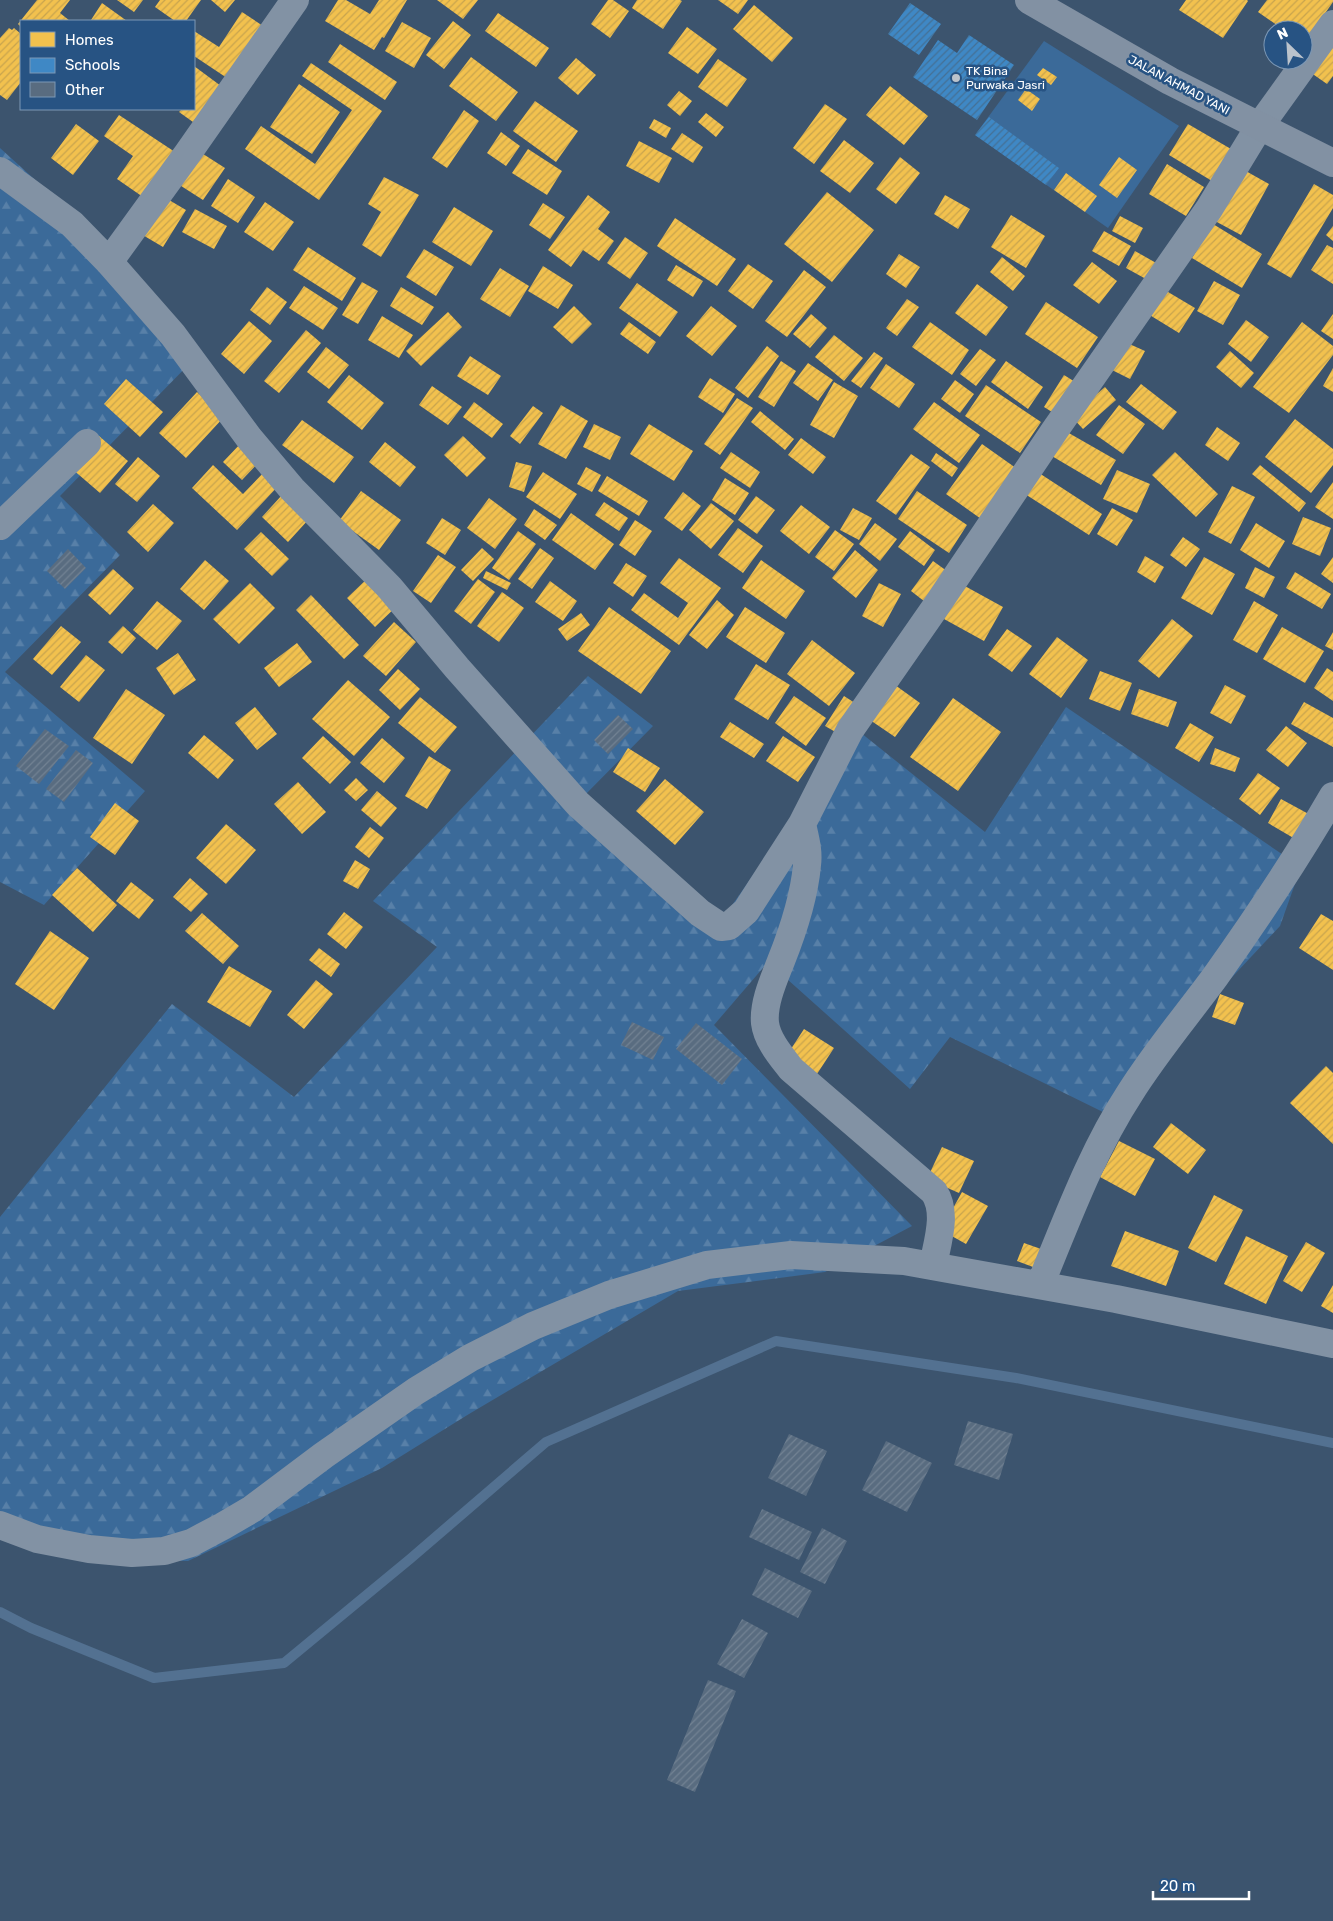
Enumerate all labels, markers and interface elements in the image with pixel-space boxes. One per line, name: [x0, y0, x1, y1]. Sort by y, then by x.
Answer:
legend: [20, 20, 195, 110]
north arrow: [1263, 20, 1313, 70]
text: N: [1275, 24, 1291, 44]
text: Homes: [65, 31, 114, 49]
street label: JALAN AHMAD YANI: [1126, 52, 1232, 118]
text: Schools: [65, 56, 121, 74]
place label: TK Bina Purwaka Jasri: [966, 64, 1045, 92]
marker: TK Bina Purwaka Jasri: [950, 72, 962, 84]
text: Other: [65, 81, 105, 99]
scale bar: [1153, 1868, 1249, 1900]
text: 20 m: [1160, 1877, 1195, 1895]

